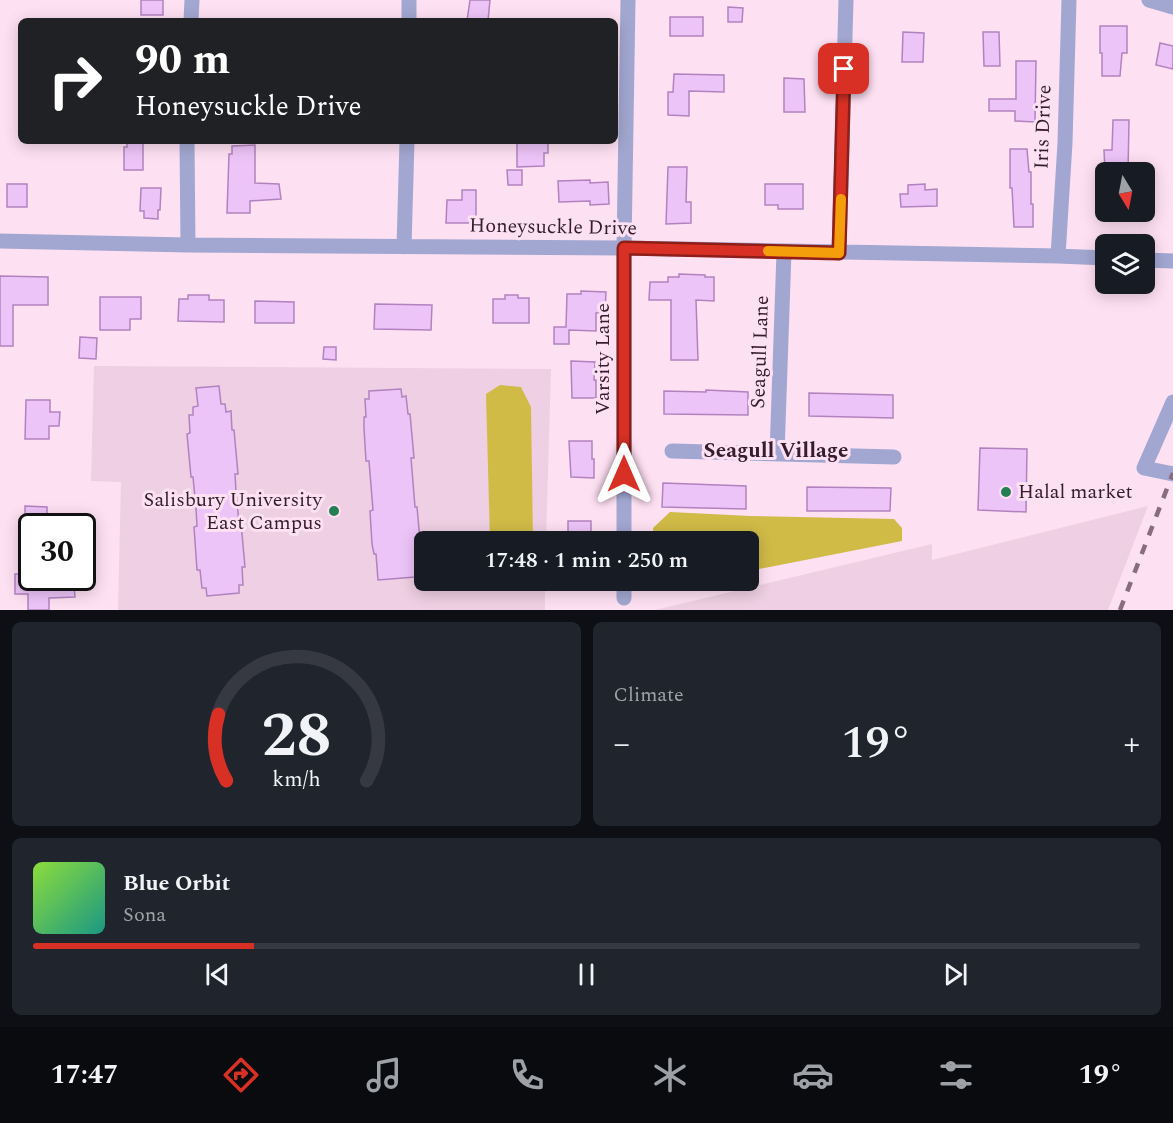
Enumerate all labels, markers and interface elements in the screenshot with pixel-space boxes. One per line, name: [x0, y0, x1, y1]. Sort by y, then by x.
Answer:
text: 90 m: [135, 29, 230, 92]
icon: right: [36, 42, 114, 120]
pin: [818, 43, 869, 94]
icon: arrive: [827, 52, 860, 85]
street label: Iris Drive: [1027, 84, 1059, 170]
text: Honeysuckle Drive: [135, 86, 362, 128]
north arrow: [1095, 162, 1155, 222]
map controls: [1095, 162, 1155, 294]
street label: Honeysuckle Drive: [469, 211, 637, 243]
button: layers: [1095, 234, 1155, 294]
street label: Seagull Lane: [743, 295, 777, 409]
street label: Varsity Lane: [588, 303, 618, 415]
district label: Seagull Village: [703, 435, 849, 467]
position arrow: [592, 442, 656, 506]
place label: Halal market: [1018, 477, 1133, 507]
place label: Salisbury University East Campus: [143, 485, 323, 538]
marker: Halal market: [999, 485, 1013, 499]
marker: Salisbury University East Campus: [327, 504, 341, 518]
speed limit sign: 30: [18, 513, 96, 591]
text: 17:48 · 1 min · 250 m: [485, 544, 688, 577]
text: Climate: [614, 680, 684, 710]
text: 28: [261, 689, 331, 784]
text: 19°: [841, 709, 912, 778]
text: −: [614, 719, 630, 769]
text: +: [1124, 719, 1140, 769]
text: km/h: [272, 763, 320, 796]
text: Blue Orbit: [123, 867, 230, 900]
text: Sona: [123, 900, 166, 930]
icon: previous: [201, 958, 234, 991]
icon: pause: [570, 958, 603, 991]
icon: next: [939, 958, 972, 991]
text: 17:47: [51, 1054, 118, 1096]
icon: directions: [220, 1054, 262, 1096]
icon: music: [363, 1054, 405, 1096]
icon: phone: [506, 1054, 548, 1096]
icon: climate: [649, 1054, 691, 1096]
icon: car: [792, 1054, 834, 1096]
icon: filters: [935, 1054, 977, 1096]
text: 19°: [1079, 1054, 1122, 1096]

